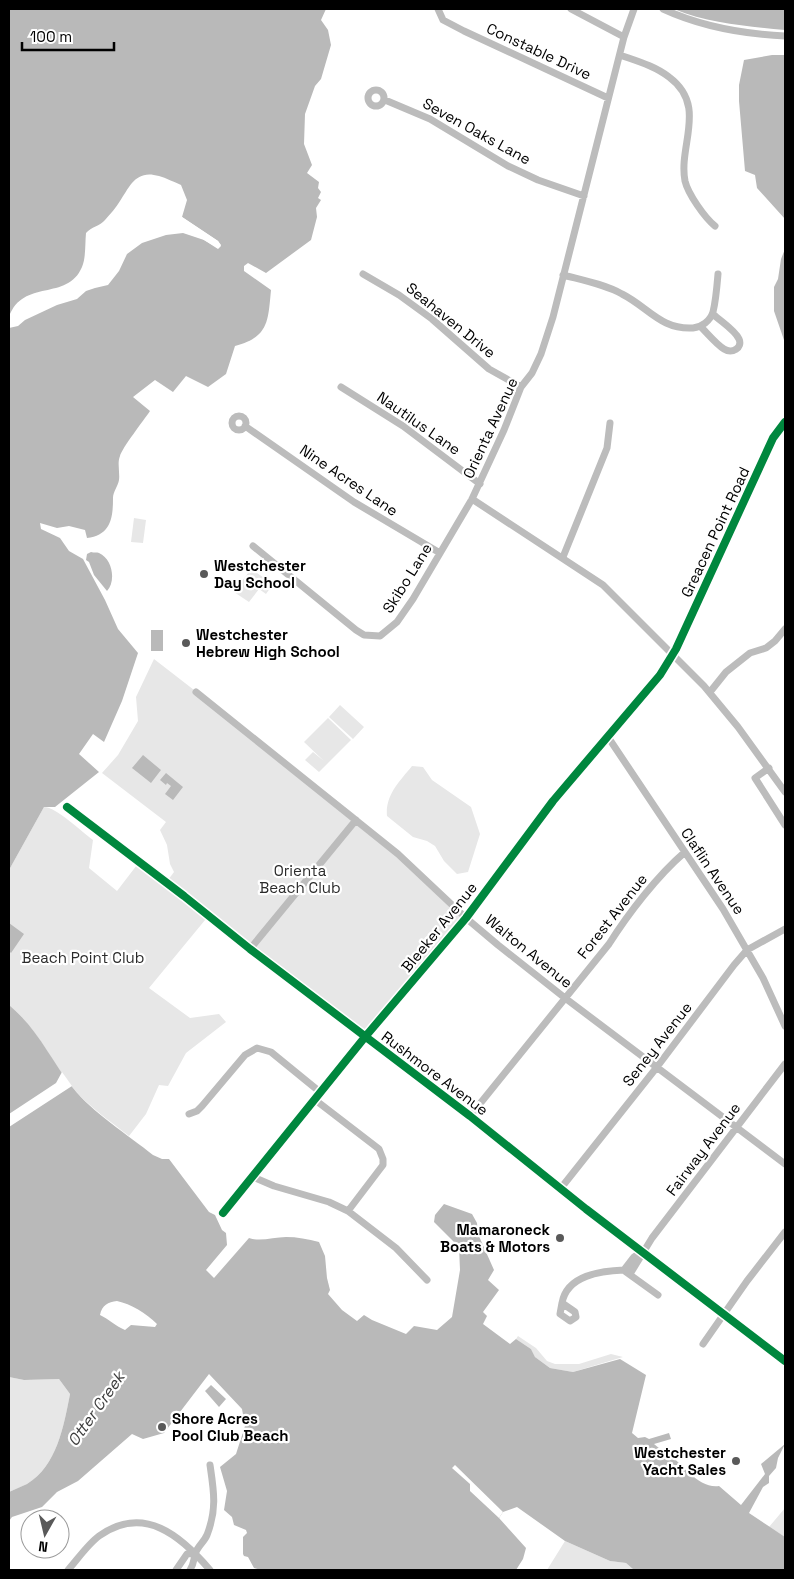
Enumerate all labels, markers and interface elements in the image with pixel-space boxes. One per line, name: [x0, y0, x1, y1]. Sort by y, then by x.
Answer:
street label: Constable Drive: [484, 18, 594, 84]
scale bar: [22, 20, 115, 52]
text: 100 m: [30, 27, 72, 46]
street label: Seven Oaks Lane: [420, 93, 534, 169]
street label: Seahaven Drive: [402, 278, 500, 362]
street label: Orienta Avenue: [458, 374, 522, 482]
street label: Nautilus Lane: [374, 387, 465, 459]
street label: Nine Acres Lane: [296, 440, 402, 520]
street label: Greacen Point Road: [676, 464, 754, 600]
street label: Skibo Lane: [378, 540, 436, 616]
place label: Westchester Day School: [214, 556, 306, 592]
marker: Westchester Day School: [198, 568, 210, 580]
place label: Westchester Hebrew High School: [196, 625, 340, 661]
marker: Westchester Hebrew High School: [180, 637, 192, 649]
street label: Claflin Avenue: [677, 824, 749, 918]
park label: Orienta Beach Club: [259, 861, 341, 897]
street label: Forest Avenue: [573, 870, 651, 962]
street label: Bleeker Avenue: [397, 878, 481, 976]
street label: Walton Avenue: [481, 910, 577, 992]
park label: Beach Point Club: [22, 948, 144, 967]
street label: Seney Avenue: [618, 998, 696, 1090]
street label: Rushmore Avenue: [378, 1027, 492, 1119]
street label: Fairway Avenue: [662, 1098, 744, 1199]
place label: Mamaroneck Boats & Motors: [440, 1220, 551, 1256]
marker: Mamaroneck Boats & Motors: [554, 1232, 566, 1244]
water label: Otter Creek: [63, 1366, 131, 1450]
place label: Shore Acres Pool Club Beach: [172, 1409, 288, 1445]
marker: Shore Acres Pool Club Beach: [156, 1421, 168, 1433]
place label: Westchester Yacht Sales: [634, 1443, 726, 1479]
marker: Westchester Yacht Sales: [730, 1455, 742, 1467]
north arrow: [20, 1509, 70, 1559]
text: N: [37, 1537, 49, 1556]

